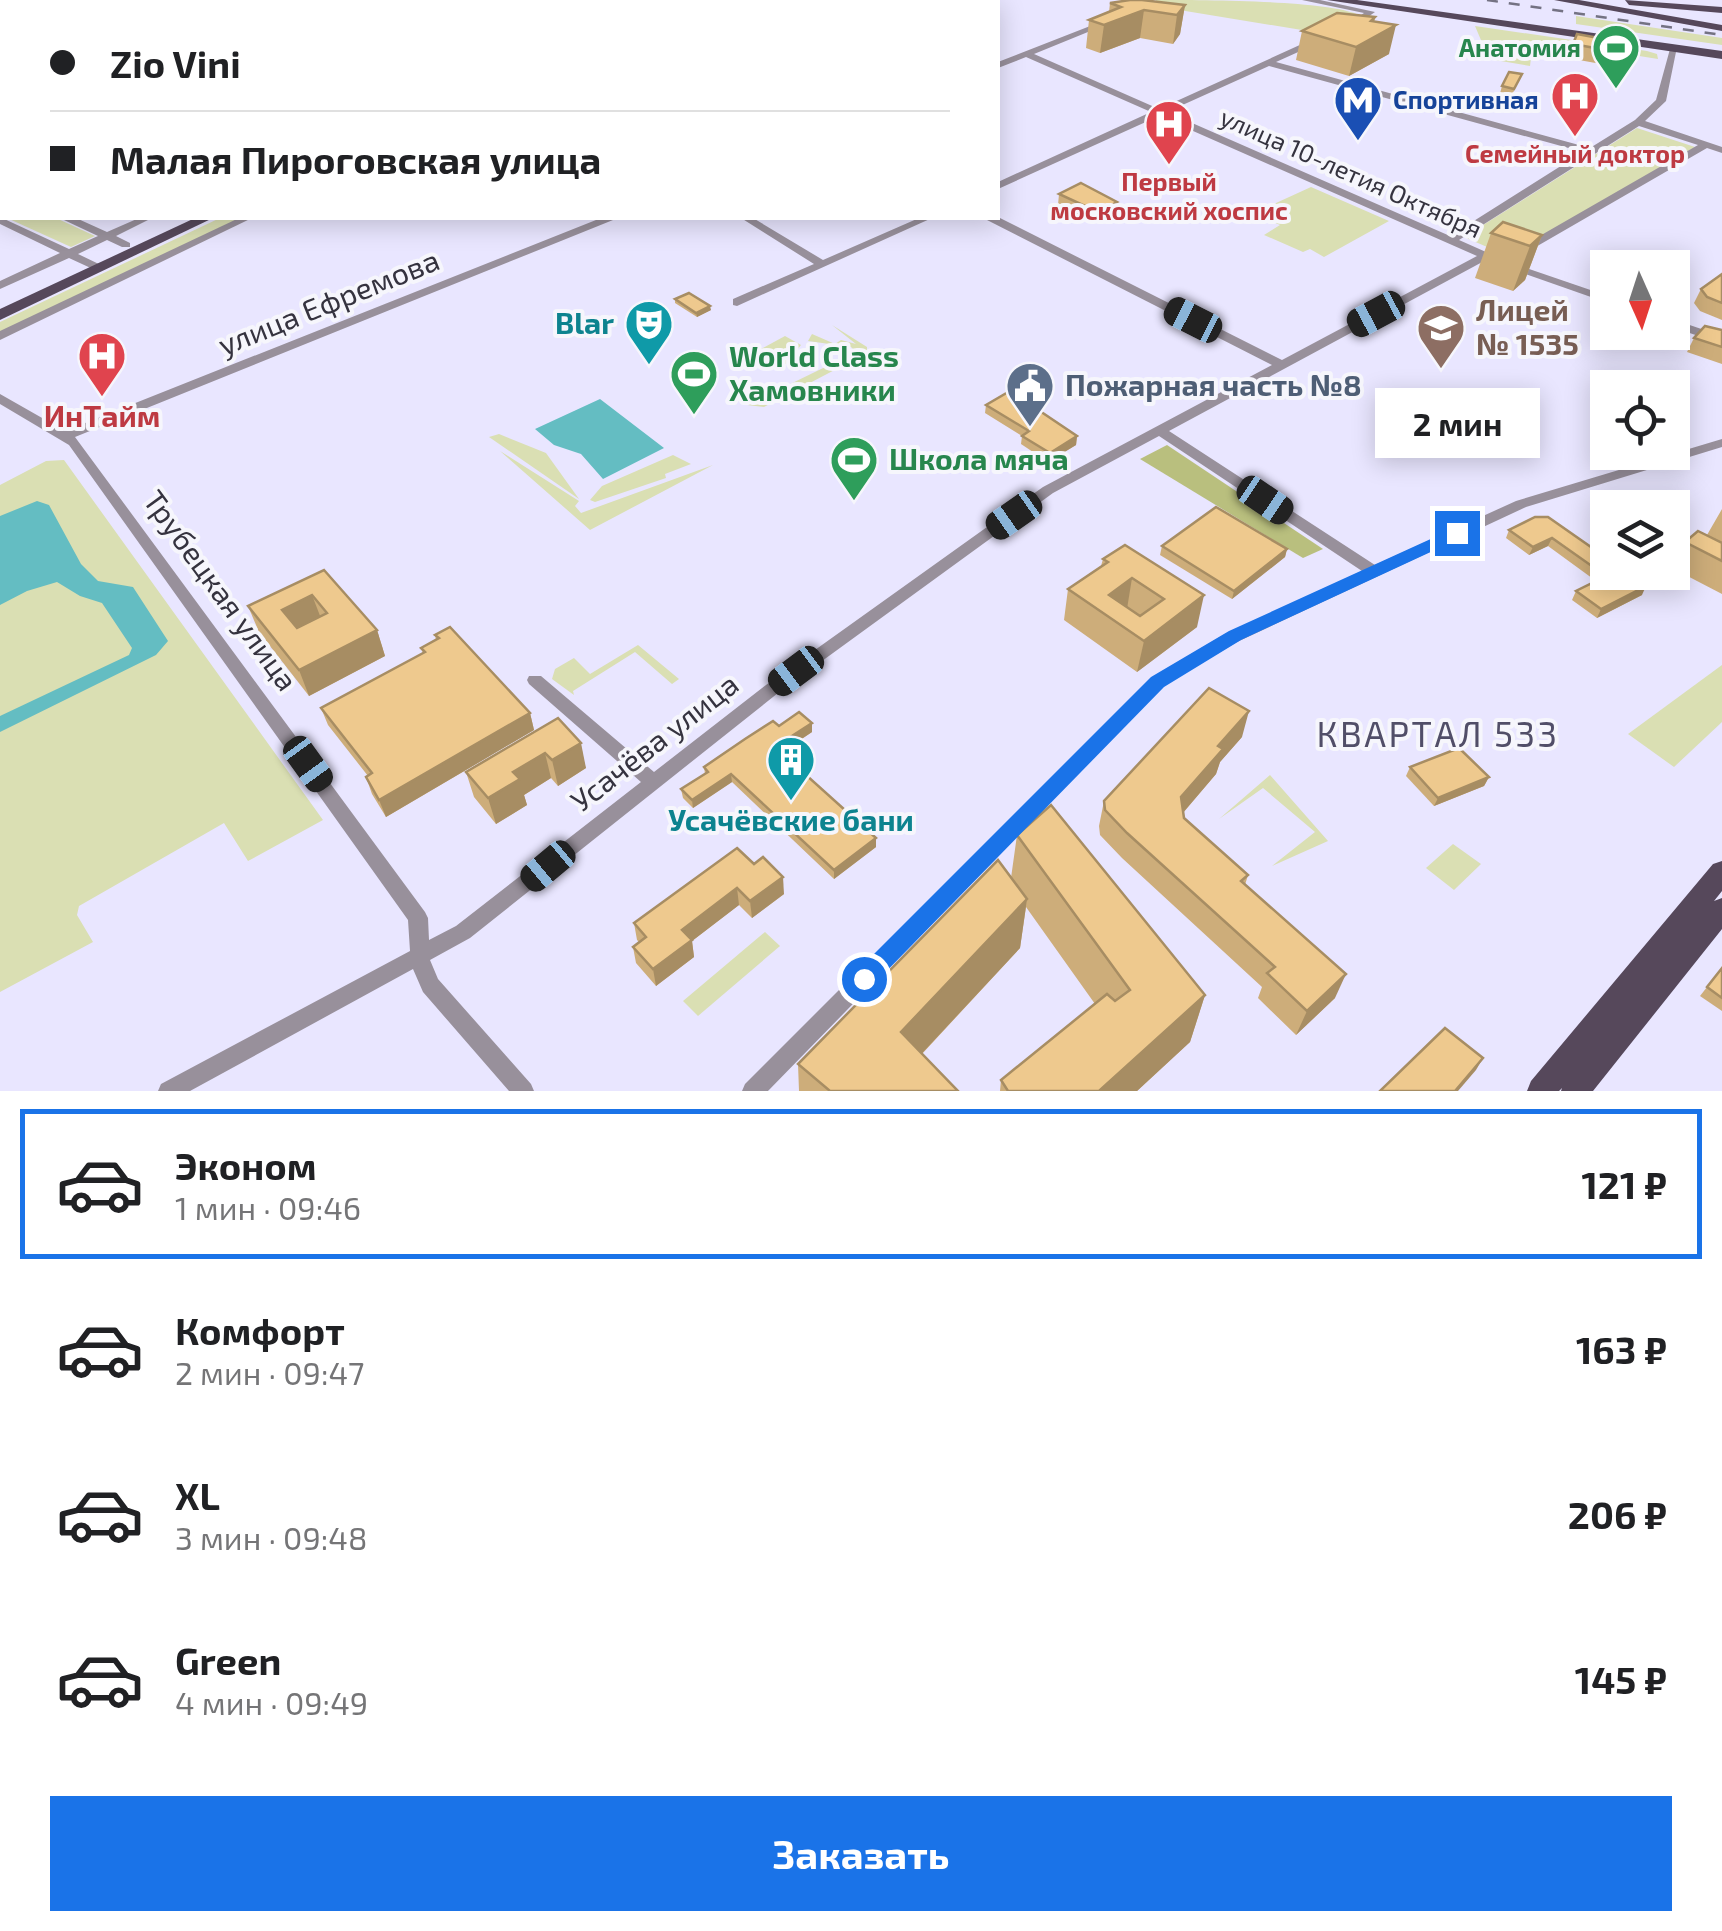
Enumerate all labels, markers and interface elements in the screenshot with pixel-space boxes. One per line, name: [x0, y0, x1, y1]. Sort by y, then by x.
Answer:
sports icon: Анатомия: [1590, 22, 1642, 90]
place label: Анатомия: [1459, 32, 1581, 62]
text: Zio Vini: [110, 40, 241, 86]
hospital icon: Семейный доктор: [1549, 70, 1601, 138]
metro station icon: Спортивная: [1332, 74, 1384, 142]
place label: Спортивная: [1393, 84, 1539, 114]
hospital icon: Первый московский хоспис: [1143, 98, 1195, 166]
street label: улица 10-летия Октября: [1216, 101, 1487, 244]
text: Малая Пироговская улица: [110, 136, 601, 182]
place label: Семейный доктор: [1465, 138, 1685, 168]
place label: Первый московский хоспис: [1050, 166, 1288, 225]
street label: улица Ефремова: [212, 240, 444, 363]
north arrow: [1590, 250, 1690, 350]
map controls: [1590, 250, 1690, 590]
car: [1342, 287, 1410, 341]
place label: Лицей № 1535: [1476, 291, 1579, 361]
car: [1159, 293, 1227, 347]
theatre icon: Blar: [623, 298, 675, 366]
school or university icon: Лицей № 1535: [1415, 302, 1467, 370]
place label: Blar: [555, 304, 614, 340]
hospital icon: ИнТайм: [76, 330, 128, 398]
place label: World Class Хамовники: [729, 337, 899, 407]
sports icon: World Class Хамовники: [668, 348, 720, 416]
public building icon: Пожарная часть №8: [1004, 360, 1056, 428]
place label: Пожарная часть №8: [1065, 366, 1362, 402]
button: locate: [1590, 370, 1690, 470]
callout: 2 мин: [1374, 388, 1540, 458]
place label: ИнТайм: [44, 397, 160, 433]
text: 2 мин: [1413, 404, 1502, 442]
sports icon: Школа мяча: [828, 434, 880, 502]
place label: Школа мяча: [889, 440, 1069, 476]
car: [1232, 471, 1298, 529]
street label: Трубецкая улица: [136, 483, 306, 698]
car: [981, 486, 1047, 544]
button: layers: [1590, 490, 1690, 590]
route end: [1435, 511, 1480, 556]
car: [763, 641, 829, 701]
street label: Усачёва улица: [563, 665, 745, 819]
district label: КВАРТАЛ 533: [1317, 712, 1560, 754]
car: [278, 731, 338, 797]
building icon: Усачёвские бани: [765, 734, 817, 802]
place label: Усачёвские бани: [668, 801, 914, 837]
car: [515, 835, 581, 897]
route start: [842, 957, 887, 1002]
icon: car: [55, 1139, 145, 1229]
text: Эконом: [175, 1142, 317, 1188]
text: 121 ₽: [1581, 1161, 1667, 1207]
text: 1 мин · 09:46: [175, 1188, 361, 1226]
icon: car: [55, 1304, 145, 1394]
text: Комфорт: [175, 1307, 345, 1353]
text: 163 ₽: [1576, 1326, 1667, 1372]
text: 2 мин · 09:47: [175, 1353, 365, 1391]
icon: car: [55, 1469, 145, 1559]
text: XL: [175, 1472, 220, 1518]
text: 206 ₽: [1568, 1491, 1667, 1537]
text: 3 мин · 09:48: [175, 1518, 367, 1556]
icon: car: [55, 1634, 145, 1724]
text: Green: [175, 1637, 281, 1683]
text: 145 ₽: [1575, 1656, 1667, 1702]
text: 4 мин · 09:49: [175, 1683, 368, 1721]
button: Заказать: [50, 1796, 1672, 1911]

